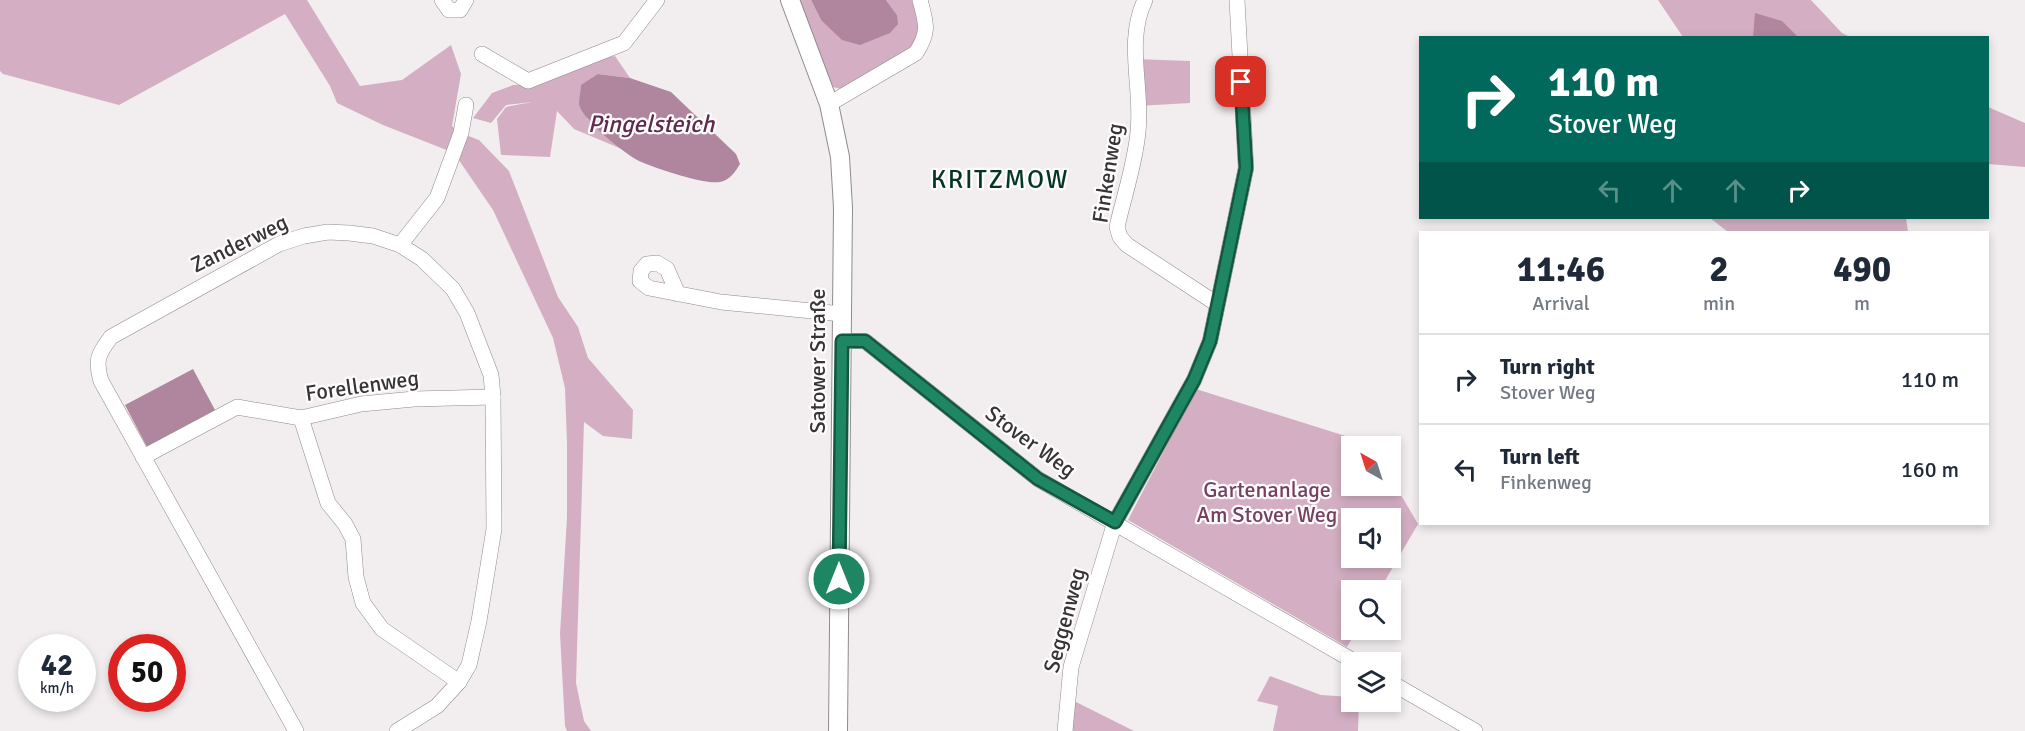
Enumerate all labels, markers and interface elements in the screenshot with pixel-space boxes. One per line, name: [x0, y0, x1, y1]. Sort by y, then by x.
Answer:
pin: [1215, 56, 1266, 107]
text: 110 m: [1548, 57, 1659, 108]
icon: right: [1449, 60, 1527, 138]
icon: arrive: [1224, 65, 1257, 98]
text: Stover Weg: [1548, 108, 1677, 141]
water label: Pingelsteich: [588, 109, 715, 139]
street label: Finkenweg: [1086, 121, 1129, 225]
district label: KRITZMOW: [931, 164, 1069, 196]
icon: left: [1593, 174, 1626, 207]
icon: ahead: [1656, 174, 1689, 207]
icon: ahead: [1719, 174, 1752, 207]
icon: right: [1782, 174, 1815, 207]
street label: Zanderweg: [186, 208, 292, 279]
text: 11:46: [1517, 247, 1605, 292]
text: 2: [1709, 247, 1729, 292]
text: 490: [1833, 247, 1891, 292]
street label: Satower Straße: [804, 288, 831, 434]
text: Arrival: [1532, 291, 1590, 316]
text: min: [1703, 291, 1735, 316]
text: m: [1854, 291, 1870, 316]
text: Turn right: [1500, 353, 1595, 380]
icon: right: [1449, 363, 1482, 396]
street label: Forellenweg: [304, 364, 421, 407]
text: 110 m: [1901, 366, 1959, 393]
text: Stover Weg: [1500, 380, 1596, 405]
street label: Stover Weg: [980, 400, 1081, 483]
north arrow: [1341, 436, 1401, 496]
map controls: [1341, 436, 1401, 712]
text: Turn left: [1500, 443, 1580, 470]
icon: left: [1449, 453, 1482, 486]
text: 160 m: [1901, 456, 1959, 483]
text: Finkenweg: [1500, 470, 1592, 495]
park label: Gartenanlage Am Stover Weg: [1197, 476, 1337, 528]
button: sound: [1341, 508, 1401, 568]
position arrow: [807, 547, 871, 611]
street label: Seggenweg: [1038, 565, 1091, 675]
button: search: [1341, 580, 1401, 640]
speed limit sign: 50: [108, 634, 186, 712]
text: 42: [41, 647, 73, 684]
button: layers: [1341, 652, 1401, 712]
text: km/h: [40, 679, 74, 697]

